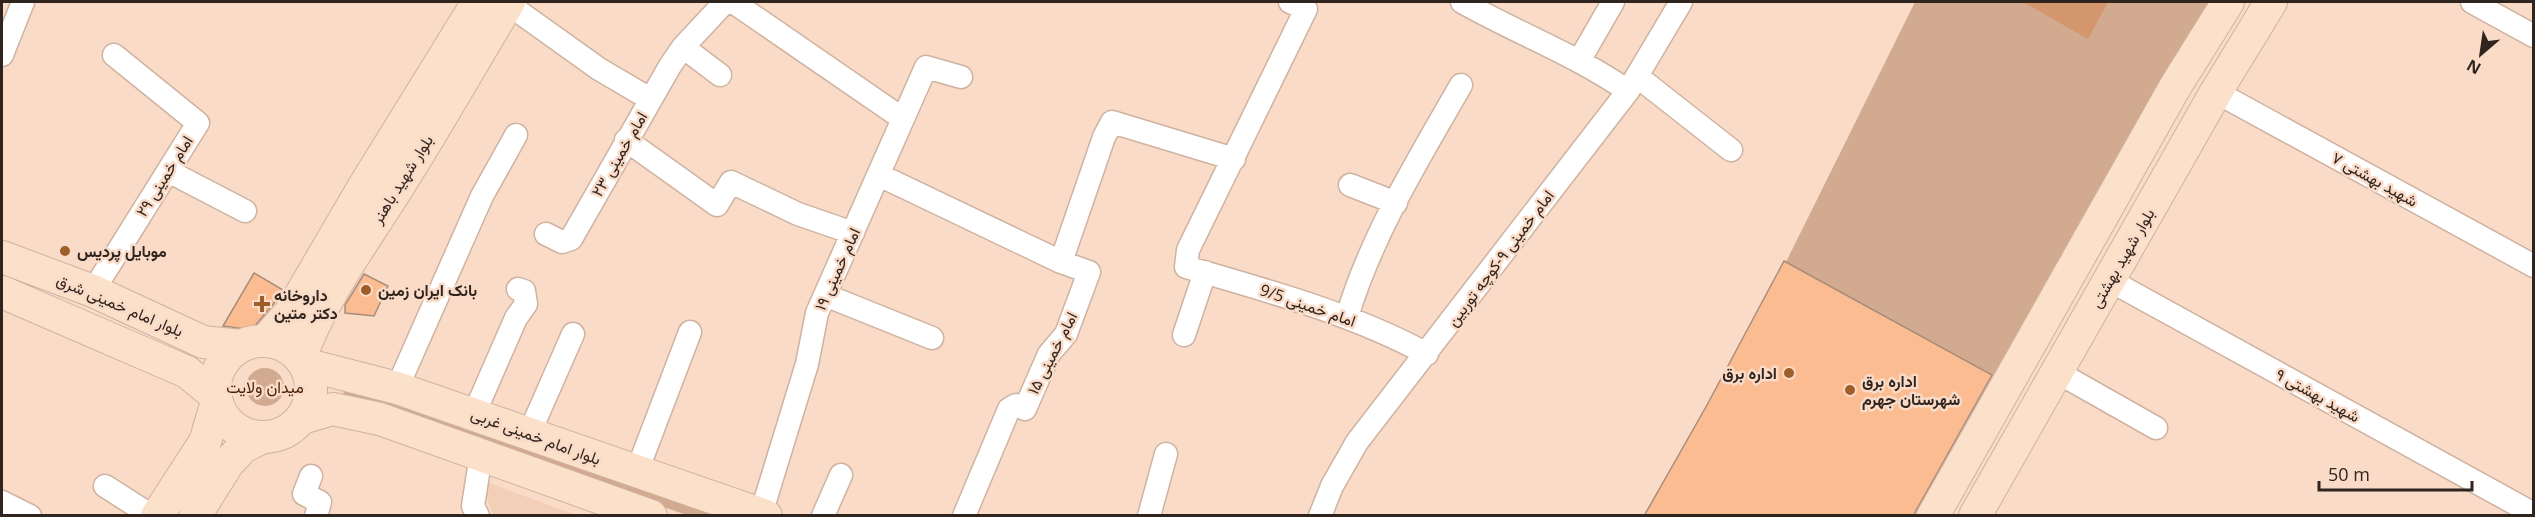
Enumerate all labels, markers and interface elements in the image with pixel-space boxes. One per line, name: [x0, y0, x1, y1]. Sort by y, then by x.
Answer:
north arrow: [2451, 24, 2511, 84]
text: N: [2463, 54, 2485, 80]
street label: امام خمینی ۲۳: [586, 108, 652, 200]
street label: بلوار شهید باهنر: [365, 130, 438, 228]
street label: امام خمینی ۲۹: [130, 131, 198, 221]
street label: شهید بهشتی ۷: [2328, 146, 2422, 212]
street label: امام خمینی ۹-کوچه توربین: [1441, 185, 1559, 331]
street label: بلوار شهید بهشتی: [2085, 204, 2159, 312]
street label: امام خمینی ۱۹: [809, 224, 865, 314]
place label: موبایل پردیس: [77, 240, 167, 263]
marker: موبایل پردیس: [58, 244, 72, 258]
street label: بلوار امام خمینی شرق: [53, 268, 187, 342]
street label: امام خمینی 9/5: [1257, 278, 1359, 332]
place label: بانک ایران زمین: [378, 279, 477, 301]
marker: بانک ایران زمین: [359, 283, 373, 297]
place label: داروخانه دکتر متین: [274, 284, 338, 324]
marker: داروخانه دکتر متین: [255, 297, 269, 311]
street label: امام خمینی ۱۵: [1022, 308, 1082, 398]
place label: اداره برق: [1722, 362, 1777, 384]
street label: شهید بهشتی ۹: [2272, 363, 2364, 427]
marker: اداره برق: [1782, 366, 1796, 380]
place label: اداره برق شهرستان جهرم: [1862, 370, 1960, 410]
park label: میدان ولایت: [226, 376, 304, 398]
marker: اداره برق شهرستان جهرم: [1843, 383, 1857, 397]
street label: بلوار امام خمینی غربی: [468, 402, 604, 470]
scale bar: [2319, 454, 2472, 492]
text: 50 m: [2328, 462, 2370, 486]

